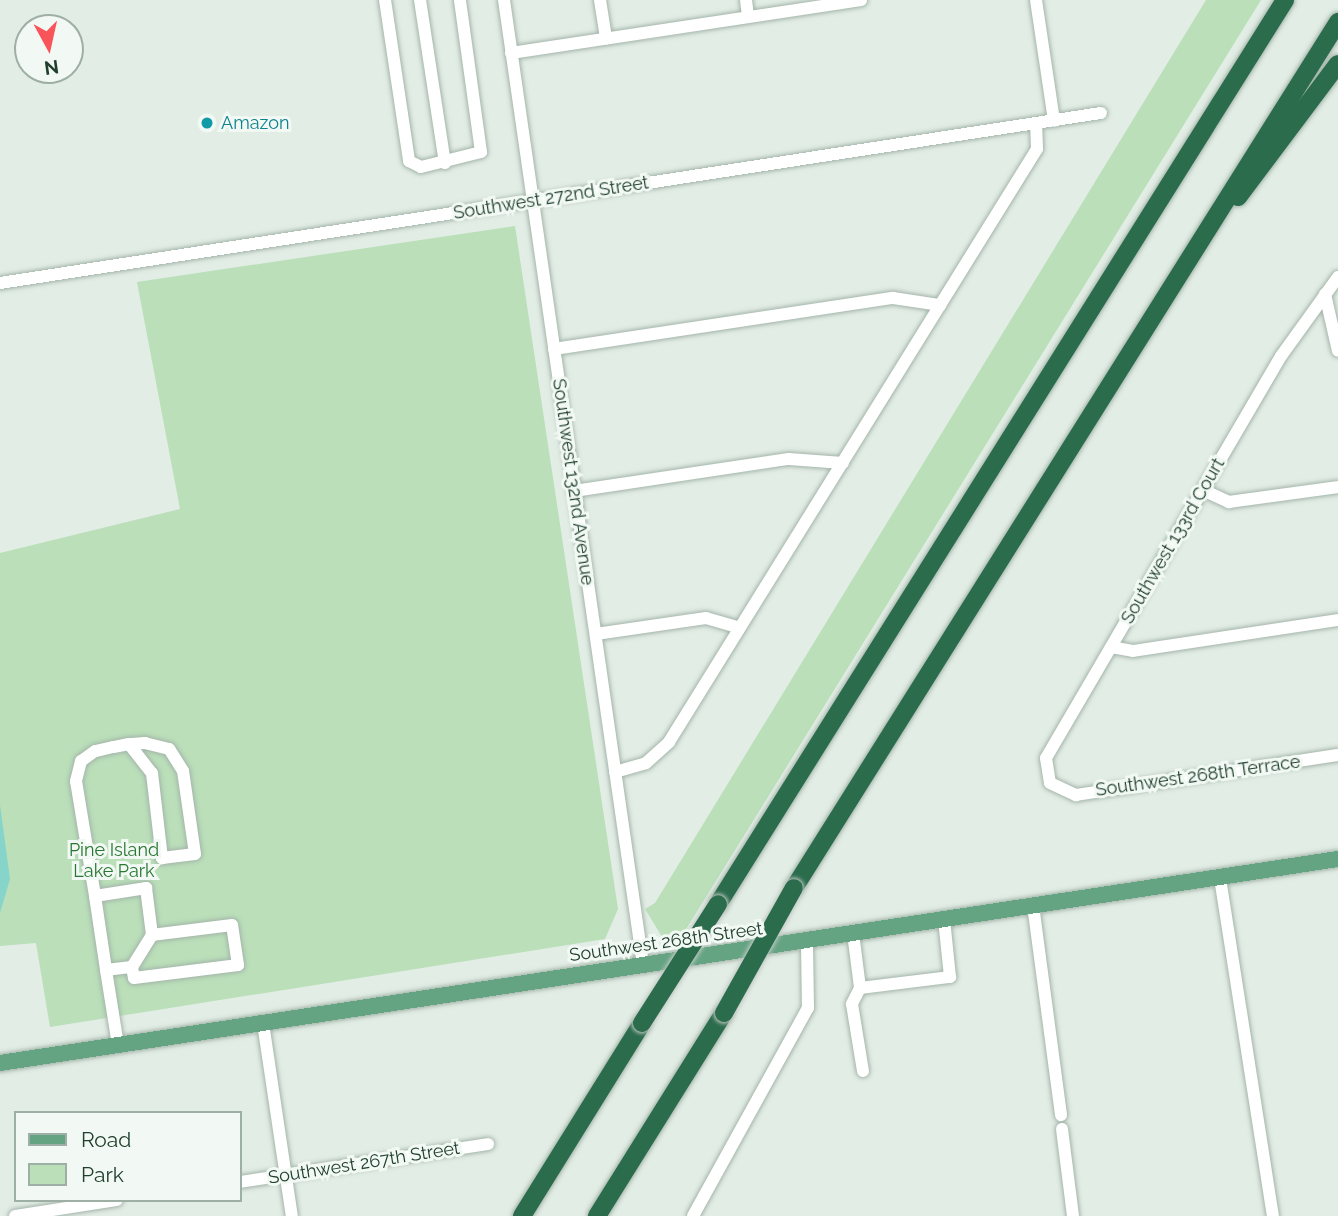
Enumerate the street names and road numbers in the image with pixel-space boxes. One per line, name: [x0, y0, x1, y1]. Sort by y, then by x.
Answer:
street label: Southwest 272nd Street: [452, 172, 650, 224]
street label: Southwest 132nd Avenue: [548, 377, 598, 587]
street label: Southwest 133rd Court: [1117, 454, 1229, 628]
street label: Southwest 268th Terrace: [1094, 751, 1302, 801]
street label: Southwest 268th Street: [568, 918, 764, 966]
street label: Southwest 267th Street: [267, 1137, 461, 1189]

